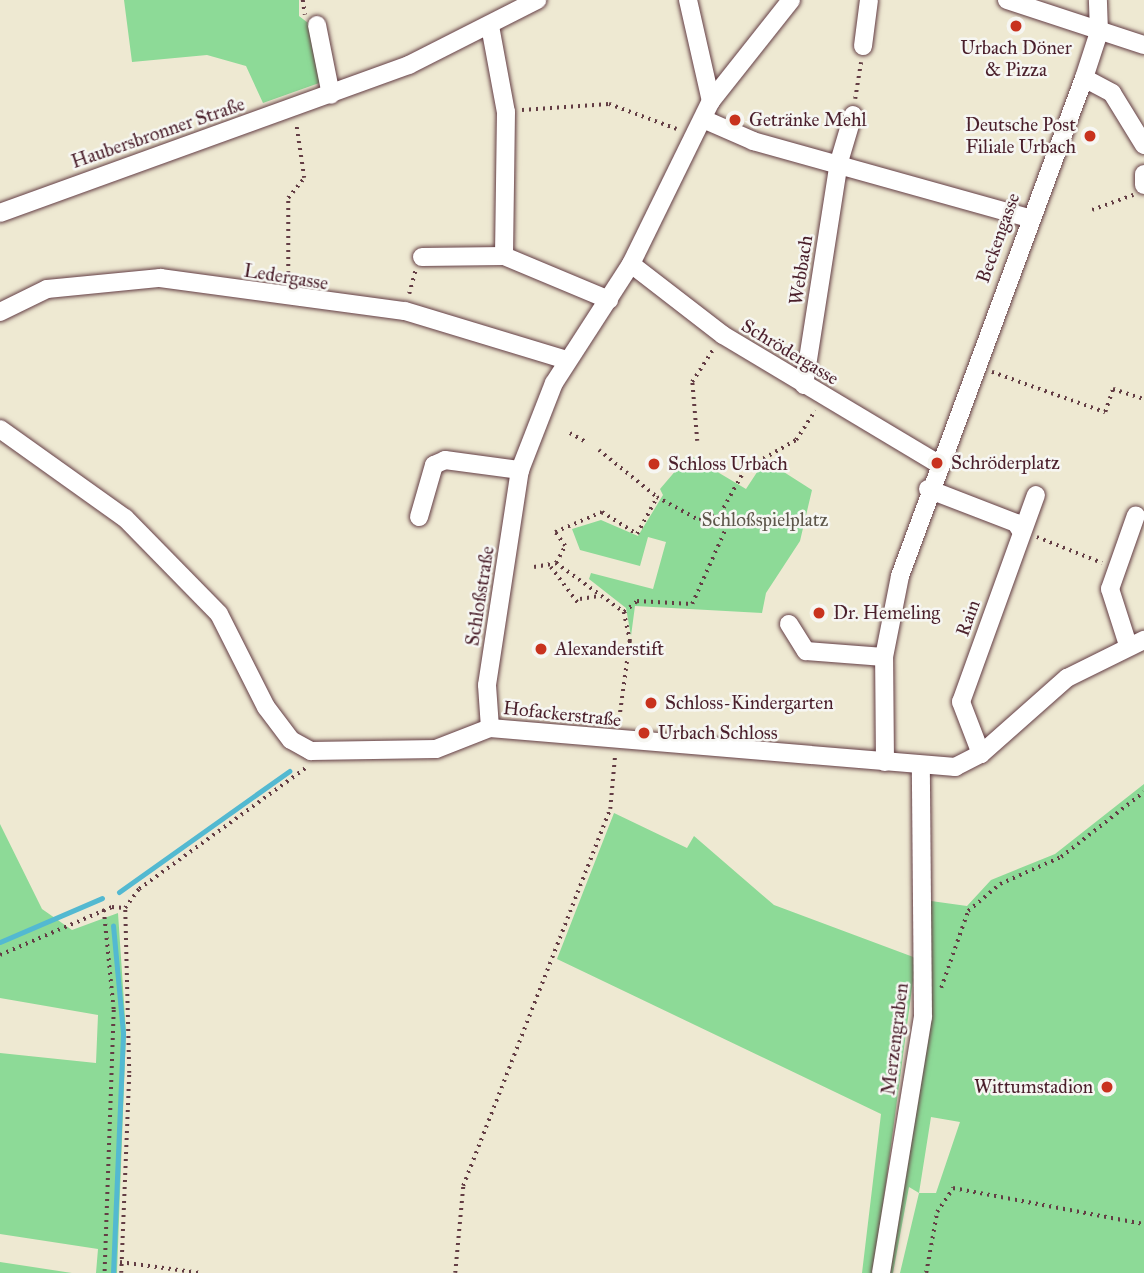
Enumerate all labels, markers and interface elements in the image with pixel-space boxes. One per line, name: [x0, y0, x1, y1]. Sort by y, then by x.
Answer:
marker: Urbach Döner & Pizza: [1008, 18, 1024, 34]
place label: Urbach Döner & Pizza: [960, 37, 1072, 81]
street label: Haubersbronner Straße: [68, 93, 248, 173]
place label: Getränke Mehl: [749, 109, 867, 131]
marker: Getränke Mehl: [727, 112, 743, 128]
place label: Deutsche Post Filiale Urbach: [965, 114, 1076, 158]
marker: Deutsche Post Filiale Urbach: [1082, 128, 1098, 144]
street label: Beckengasse: [971, 190, 1025, 286]
street label: Webbach: [784, 234, 818, 306]
street label: Ledergasse: [242, 259, 330, 295]
street label: Schrödergasse: [737, 314, 843, 390]
place label: Schröderplatz: [951, 452, 1060, 474]
place label: Schloss Urbach: [668, 453, 788, 475]
marker: Schröderplatz: [929, 455, 945, 471]
marker: Schloss Urbach: [646, 456, 662, 472]
park label: Schloßspielplatz: [702, 509, 828, 531]
street label: Schloßstraße: [461, 545, 499, 647]
street label: Rain: [951, 597, 985, 639]
place label: Dr. Hemeling: [833, 602, 940, 624]
marker: Dr. Hemeling: [811, 605, 827, 621]
place label: Alexanderstift: [555, 638, 664, 660]
marker: Alexanderstift: [533, 641, 549, 657]
place label: Schloss-Kindergarten: [665, 692, 833, 714]
marker: Schloss-Kindergarten: [643, 695, 659, 711]
street label: Hofackerstraße: [502, 696, 622, 732]
place label: Urbach Schloss: [658, 722, 778, 744]
marker: Urbach Schloss: [636, 725, 652, 741]
street label: Merzengraben: [877, 982, 913, 1096]
place label: Wittumstadion: [974, 1076, 1093, 1098]
marker: Wittumstadion: [1099, 1079, 1115, 1095]

